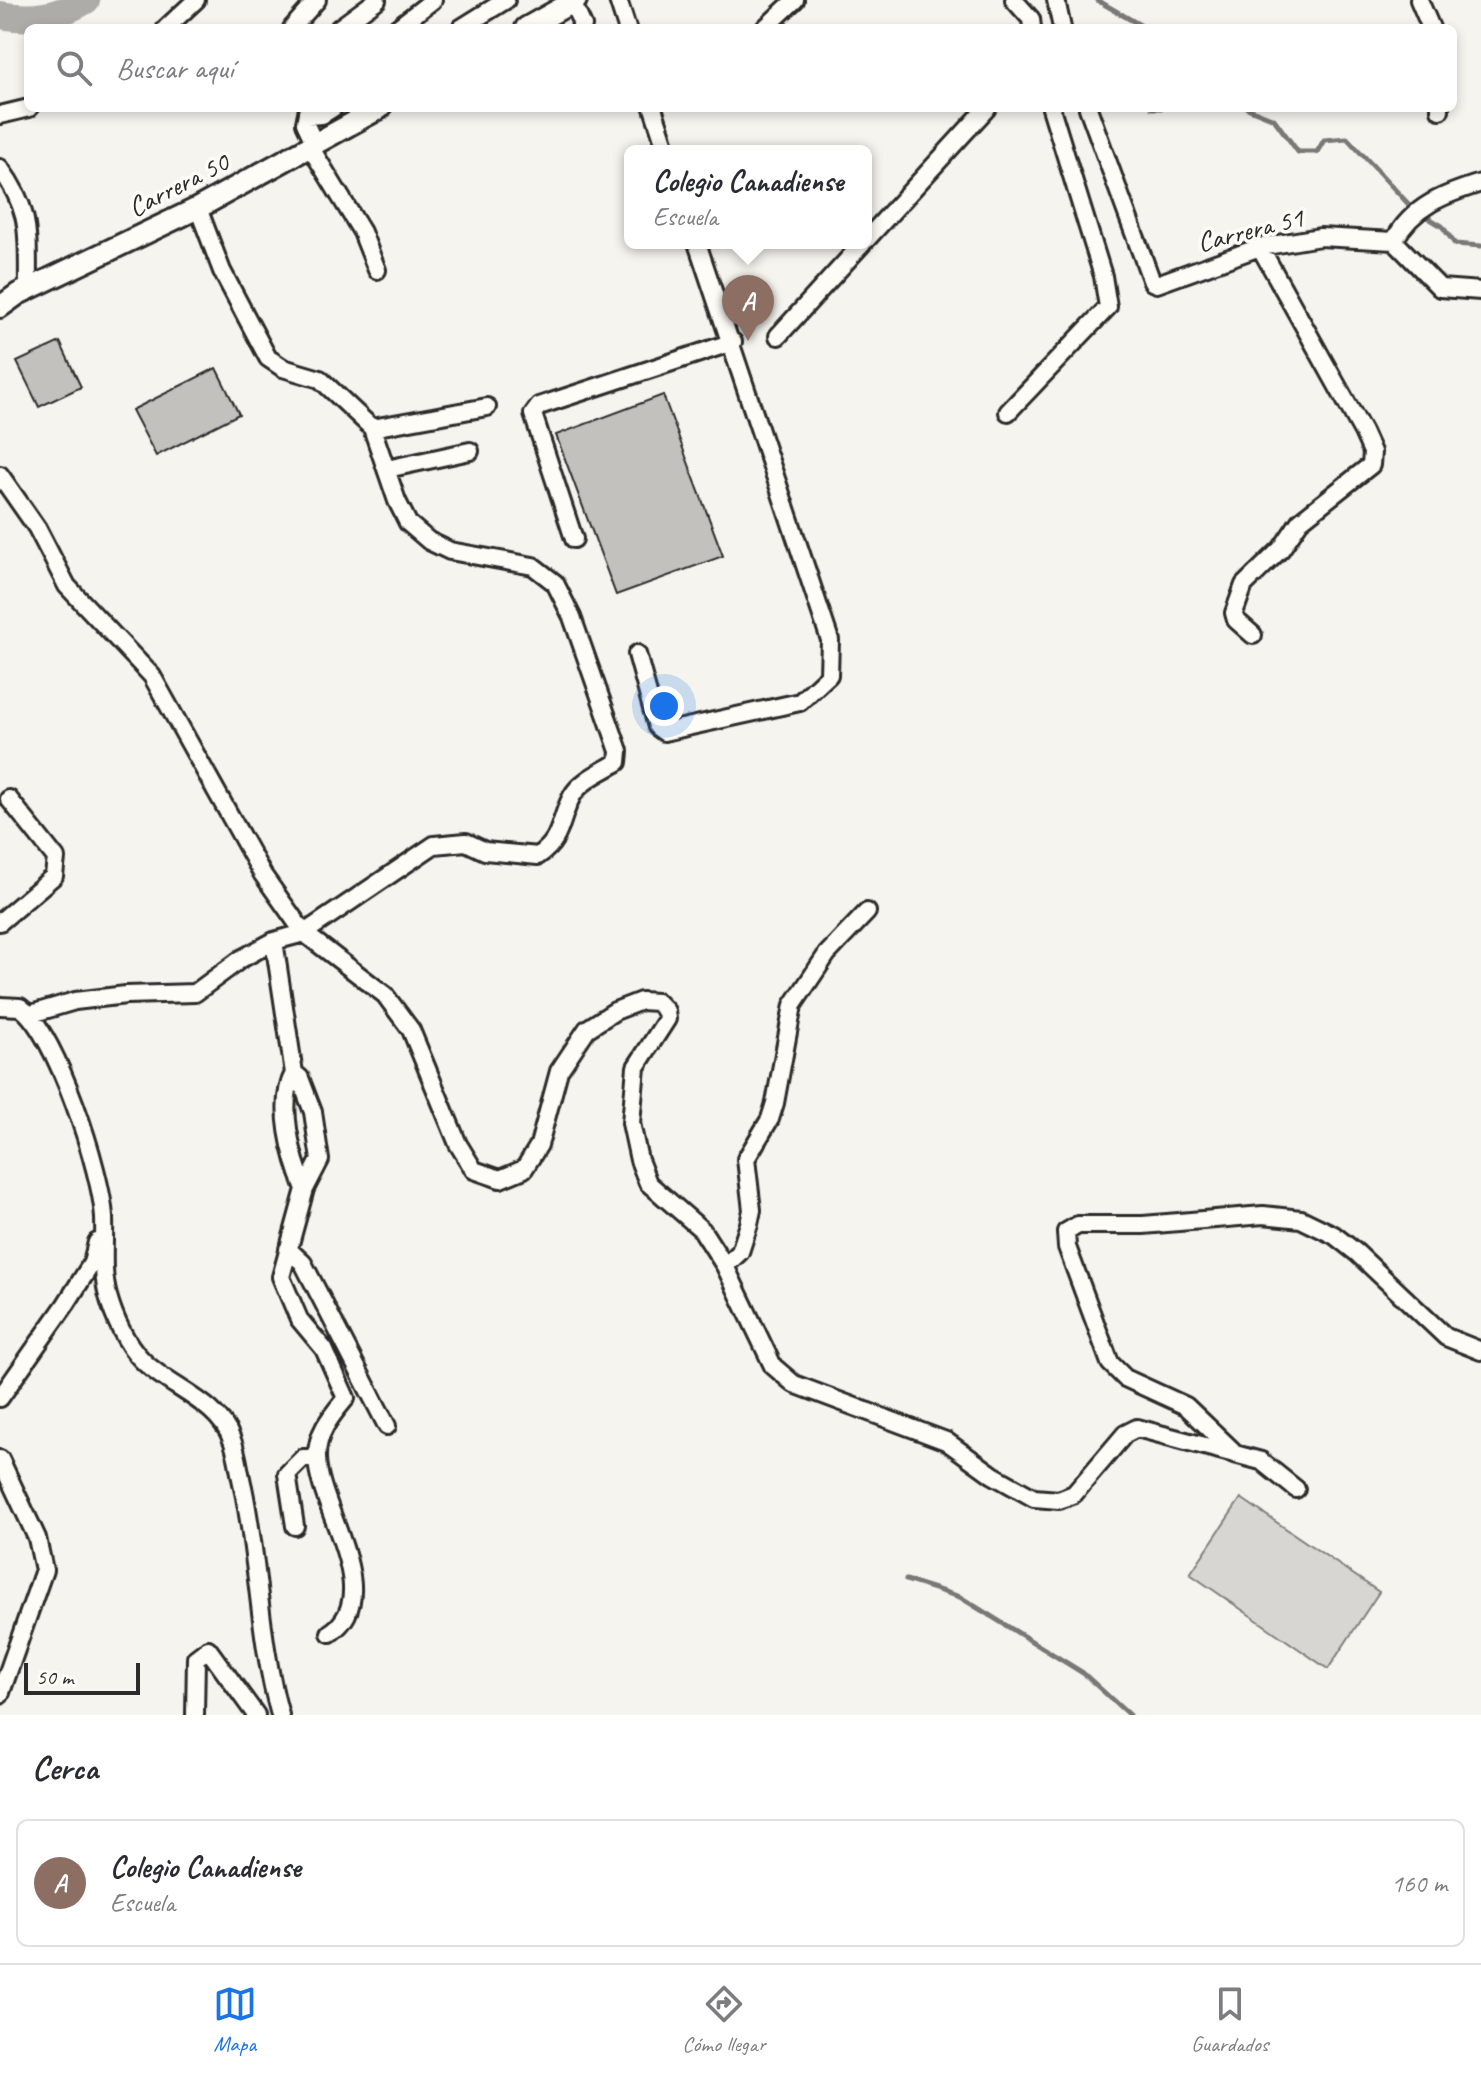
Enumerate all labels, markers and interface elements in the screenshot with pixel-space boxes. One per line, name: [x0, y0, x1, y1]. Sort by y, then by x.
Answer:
search box: [24, 24, 1457, 112]
icon: search: [52, 46, 96, 90]
text: Buscar aquí: [116, 49, 234, 87]
street label: Carrera 50: [122, 143, 237, 225]
popup: [624, 145, 872, 249]
text: Colegio Canadiense: [653, 162, 843, 200]
street label: Carrera 51: [1193, 199, 1308, 260]
text: Escuela: [653, 200, 718, 233]
pin: A: [722, 275, 774, 341]
your location: [644, 686, 684, 726]
scale bar: [24, 1659, 140, 1695]
text: 50 m: [36, 1663, 73, 1691]
text: Cerca: [32, 1746, 98, 1789]
text: Colegio Canadiense: [110, 1848, 301, 1886]
text: A: [53, 1867, 67, 1900]
text: 160 m: [1391, 1867, 1447, 1900]
text: Escuela: [110, 1886, 175, 1919]
tab: Mapa: [213, 1982, 257, 2058]
tab: Cómo llegar: [682, 1982, 766, 2058]
tab: Guardados: [1191, 1982, 1268, 2058]

